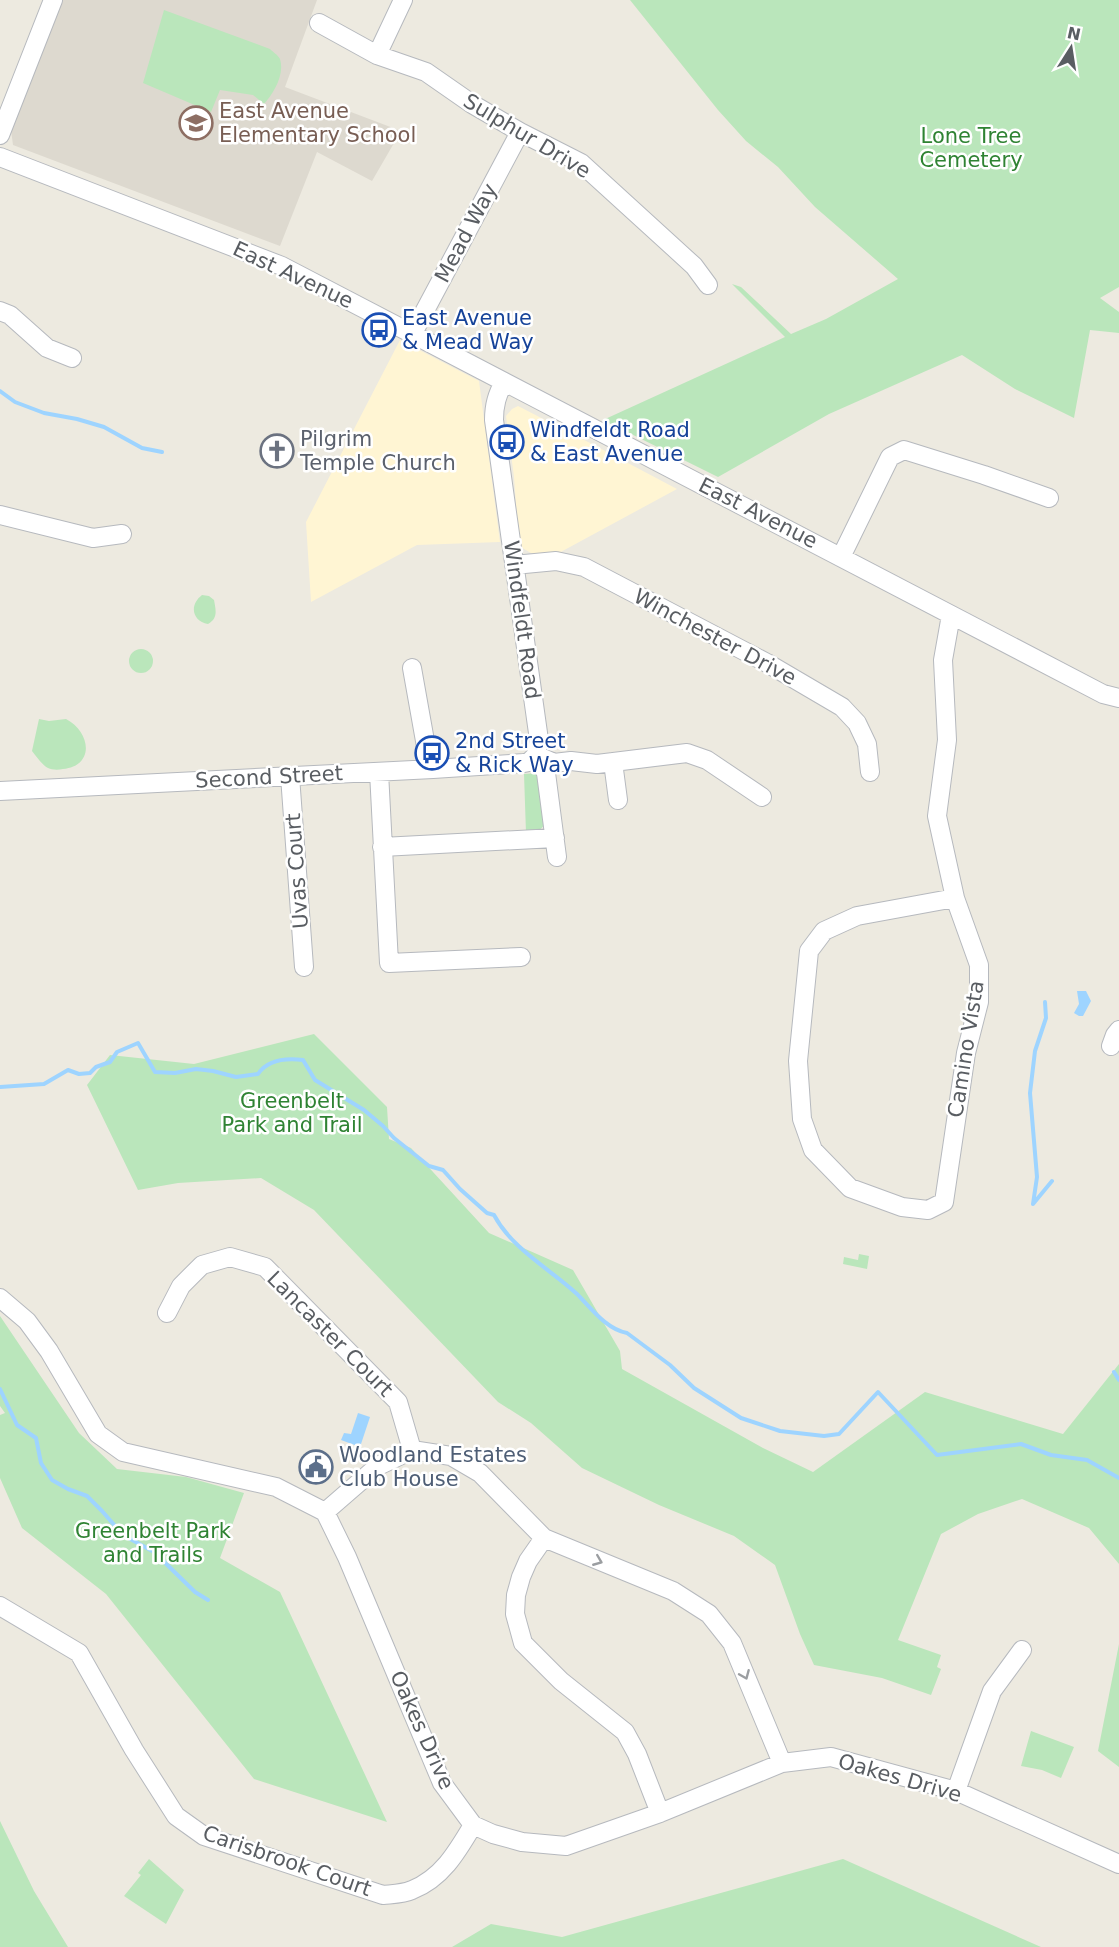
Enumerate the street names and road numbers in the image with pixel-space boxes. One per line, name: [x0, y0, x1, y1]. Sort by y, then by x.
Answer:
street label: Sulphur Drive: [459, 89, 595, 183]
street label: Mead Way: [430, 179, 502, 287]
street label: East Avenue: [229, 237, 357, 313]
street label: East Avenue: [695, 473, 821, 553]
street label: Windfeldt Road: [499, 539, 545, 701]
street label: Winchester Drive: [630, 584, 800, 690]
street label: Second Street: [195, 761, 343, 793]
street label: Uvas Court: [281, 812, 313, 930]
street label: Camino Vista: [943, 979, 989, 1119]
street label: Lancaster Court: [262, 1266, 398, 1402]
street label: Oakes Drive: [385, 1667, 459, 1793]
street label: Oakes Drive: [835, 1749, 965, 1807]
street label: Carisbrook Court: [200, 1821, 374, 1901]

